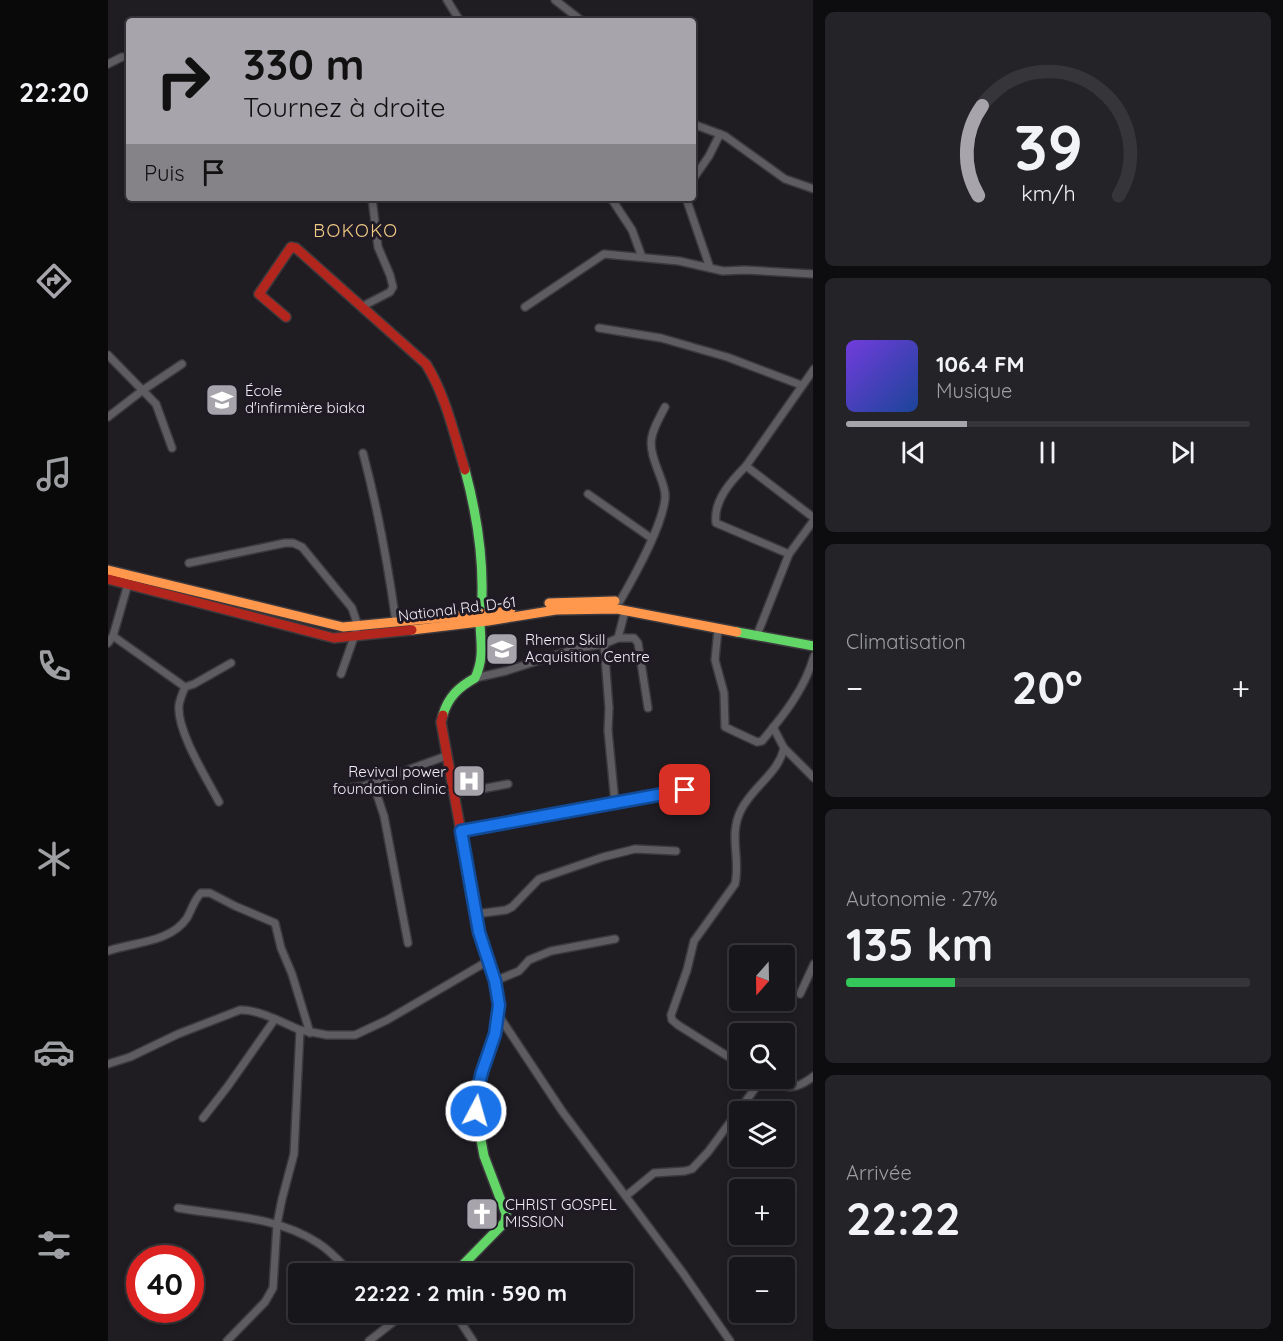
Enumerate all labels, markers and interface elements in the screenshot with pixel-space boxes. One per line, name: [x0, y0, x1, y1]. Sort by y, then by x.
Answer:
text: 330 m: [243, 38, 364, 91]
icon: right: [144, 42, 222, 120]
text: 22:20: [19, 75, 89, 109]
text: Tournez à droite: [243, 90, 446, 124]
text: 39: [1014, 108, 1082, 186]
icon: arrive: [197, 156, 230, 189]
text: Puis: [144, 159, 185, 187]
text: km/h: [1021, 180, 1075, 206]
district label: BOKOKO: [313, 219, 399, 242]
icon: directions: [33, 260, 75, 302]
text: 106.4 FM: [936, 350, 1025, 378]
text: Musique: [936, 378, 1012, 403]
place label: École d'infirmière biaka: [245, 381, 365, 417]
school or university icon: École d'infirmière biaka: [204, 382, 240, 418]
icon: previous: [897, 436, 930, 469]
icon: pause: [1031, 436, 1064, 469]
icon: next: [1166, 436, 1199, 469]
icon: music: [33, 453, 75, 495]
street label: National Rd. D-61: [397, 592, 517, 625]
text: Climatisation: [846, 629, 966, 654]
place label: Rhema Skill Acquisition Centre: [525, 630, 650, 666]
school or university icon: Rhema Skill Acquisition Centre: [484, 631, 520, 667]
icon: phone: [33, 645, 75, 687]
text: 20°: [1012, 659, 1083, 715]
text: −: [846, 667, 863, 708]
text: +: [1231, 667, 1250, 708]
place label: Revival power foundation clinic: [333, 762, 446, 798]
hospital icon: Revival power foundation clinic: [451, 763, 487, 799]
pin: [659, 764, 710, 815]
icon: arrive: [668, 773, 701, 806]
icon: climate: [33, 838, 75, 880]
text: Autonomie · 27%: [846, 886, 998, 911]
text: 135 km: [846, 916, 993, 972]
north arrow: [729, 945, 795, 1011]
map controls: [729, 945, 795, 1323]
button: search: [729, 1023, 795, 1089]
icon: car: [33, 1031, 75, 1073]
position arrow: [444, 1079, 508, 1143]
button: layers: [729, 1101, 795, 1167]
text: Arrivée: [846, 1160, 912, 1185]
button: +: [729, 1179, 795, 1245]
text: 22:22: [846, 1190, 961, 1246]
place label: CHRIST GOSPEL MISSION: [505, 1195, 617, 1231]
church icon: CHRIST GOSPEL MISSION: [464, 1196, 500, 1232]
icon: filters: [33, 1224, 75, 1266]
speed limit sign: 40: [126, 1245, 204, 1323]
button: −: [729, 1257, 795, 1323]
text: 22:22 · 2 min · 590 m: [354, 1279, 567, 1307]

